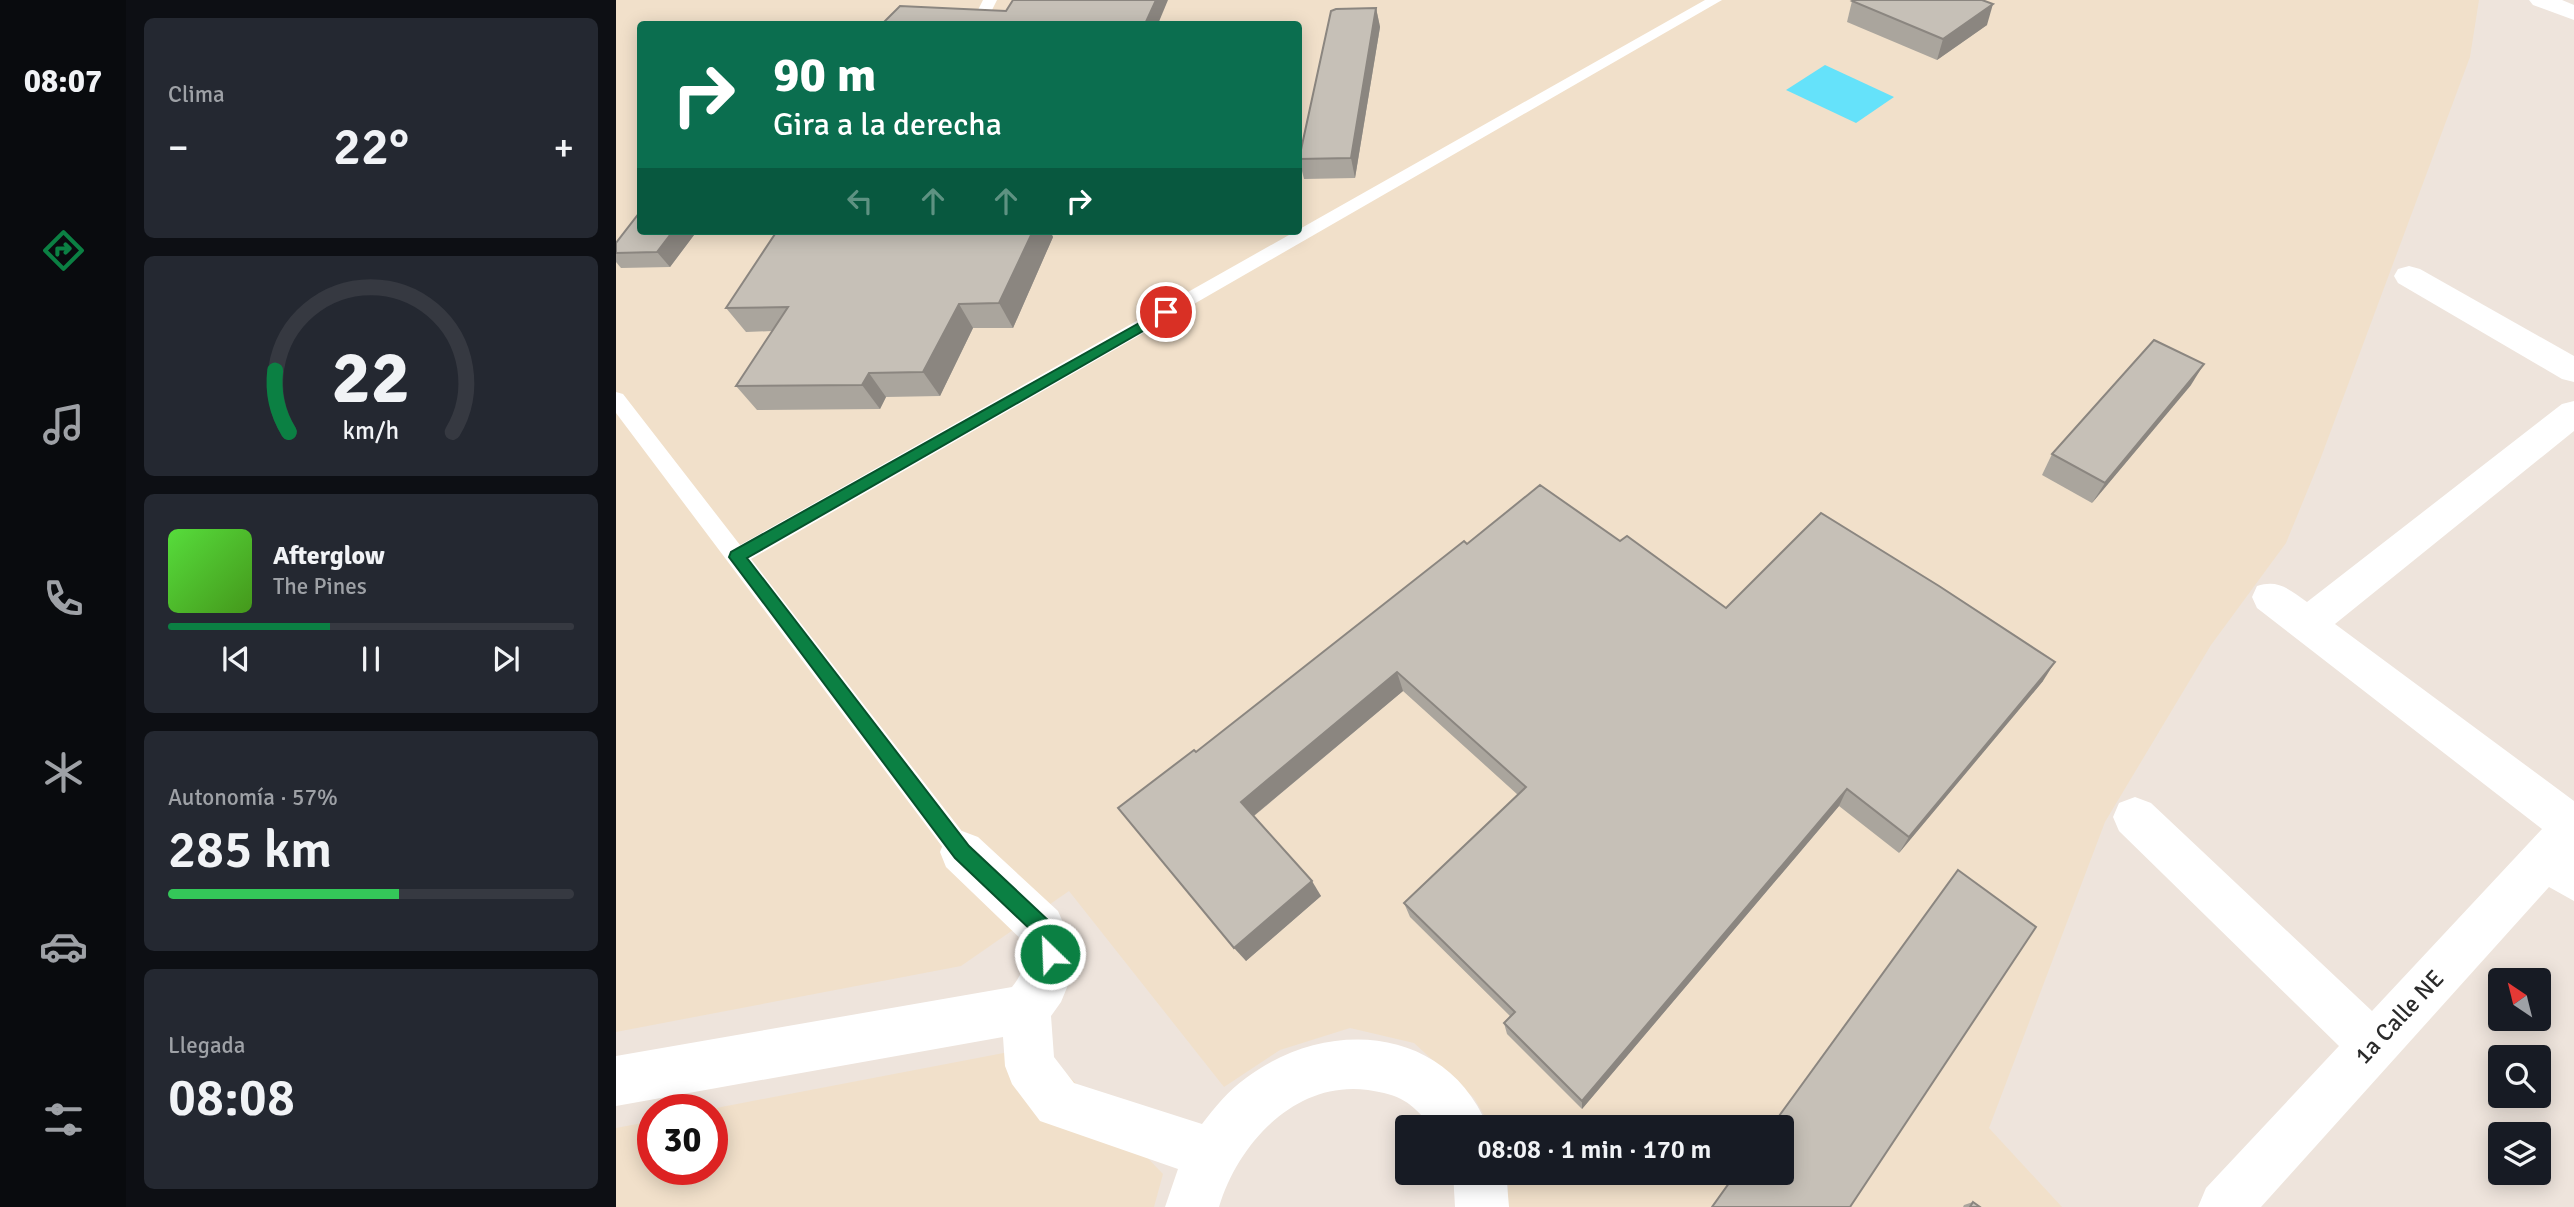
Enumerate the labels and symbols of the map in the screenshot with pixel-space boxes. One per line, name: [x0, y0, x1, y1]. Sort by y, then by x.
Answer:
pin: [1136, 282, 1196, 342]
position arrow: [1013, 917, 1087, 991]
street label: 1a Calle NE: [2348, 964, 2450, 1070]
north arrow: [2488, 968, 2552, 1031]
speed limit sign: 30: [637, 1094, 728, 1185]

